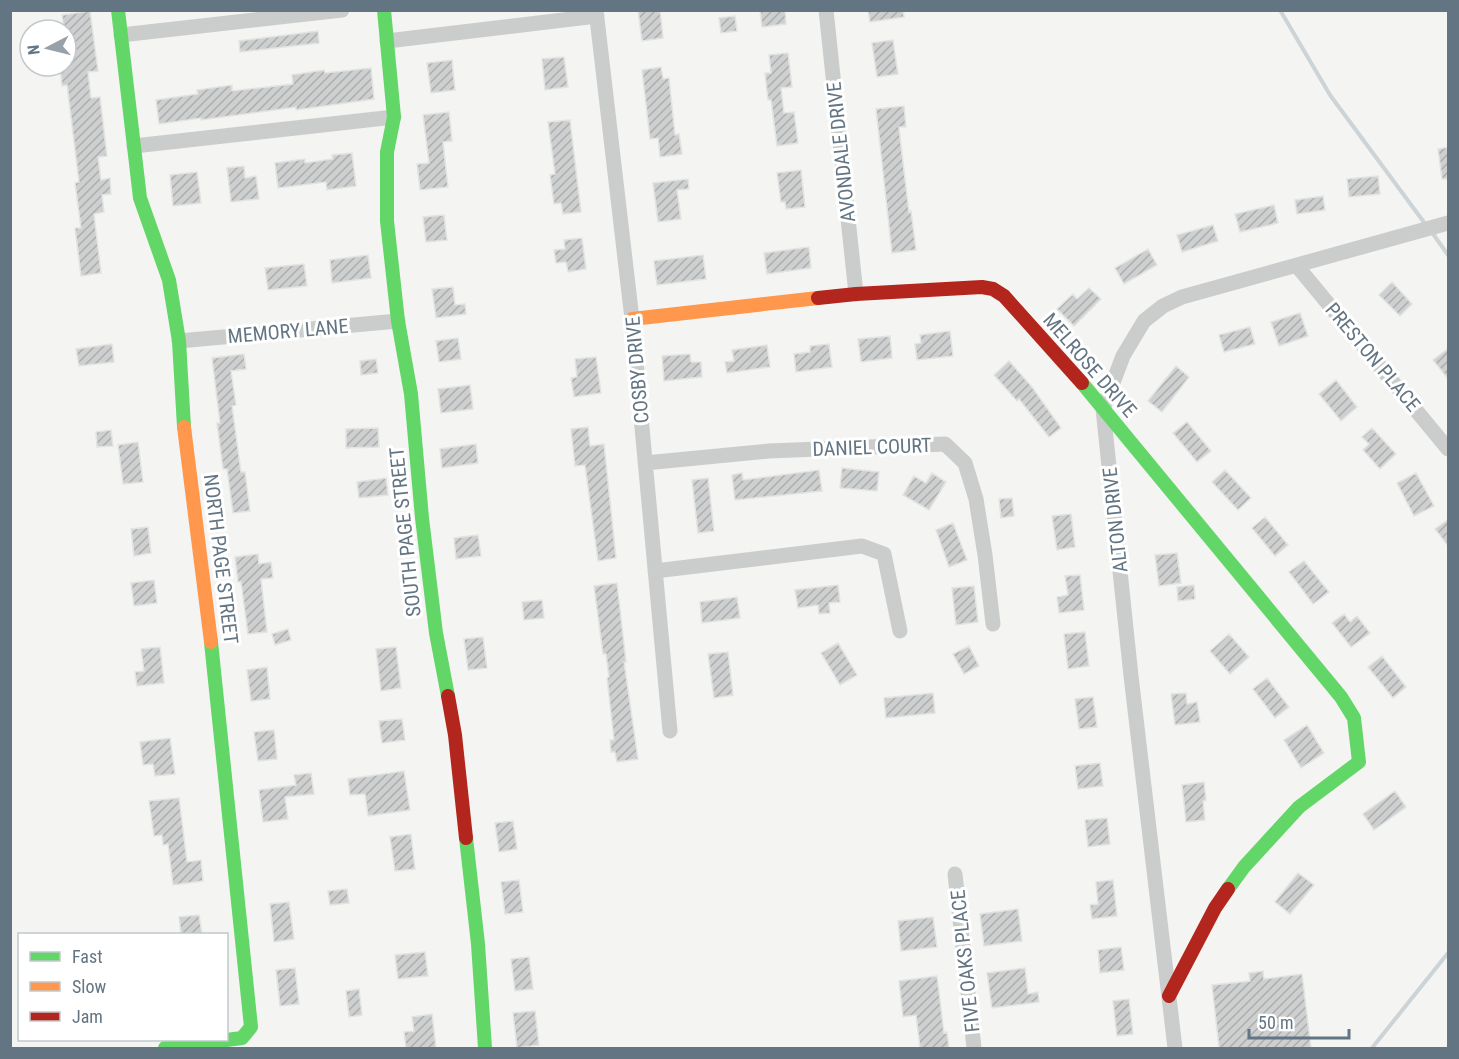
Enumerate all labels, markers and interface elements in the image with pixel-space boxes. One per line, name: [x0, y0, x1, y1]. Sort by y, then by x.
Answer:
north arrow: [18, 18, 78, 78]
text: N: [24, 44, 44, 56]
street label: AVONDALE DRIVE: [822, 80, 860, 223]
street label: PRESTON PLACE: [1321, 298, 1426, 416]
street label: MELROSE DRIVE: [1038, 308, 1142, 422]
street label: MEMORY LANE: [227, 314, 349, 348]
street label: COSBY DRIVE: [620, 315, 654, 425]
street label: DANIEL COURT: [812, 433, 932, 461]
street label: SOUTH PAGE STREET: [384, 446, 426, 618]
street label: ALTON DRIVE: [1098, 466, 1132, 574]
street label: NORTH PAGE STREET: [199, 473, 243, 645]
street label: FIVE OAKS PLACE: [946, 889, 984, 1033]
legend: [18, 933, 228, 1041]
text: Fast: [72, 946, 103, 967]
text: Slow: [72, 976, 107, 997]
scale bar: [1249, 1002, 1350, 1040]
text: Jam: [72, 1006, 103, 1027]
text: 50 m: [1258, 1012, 1293, 1033]

